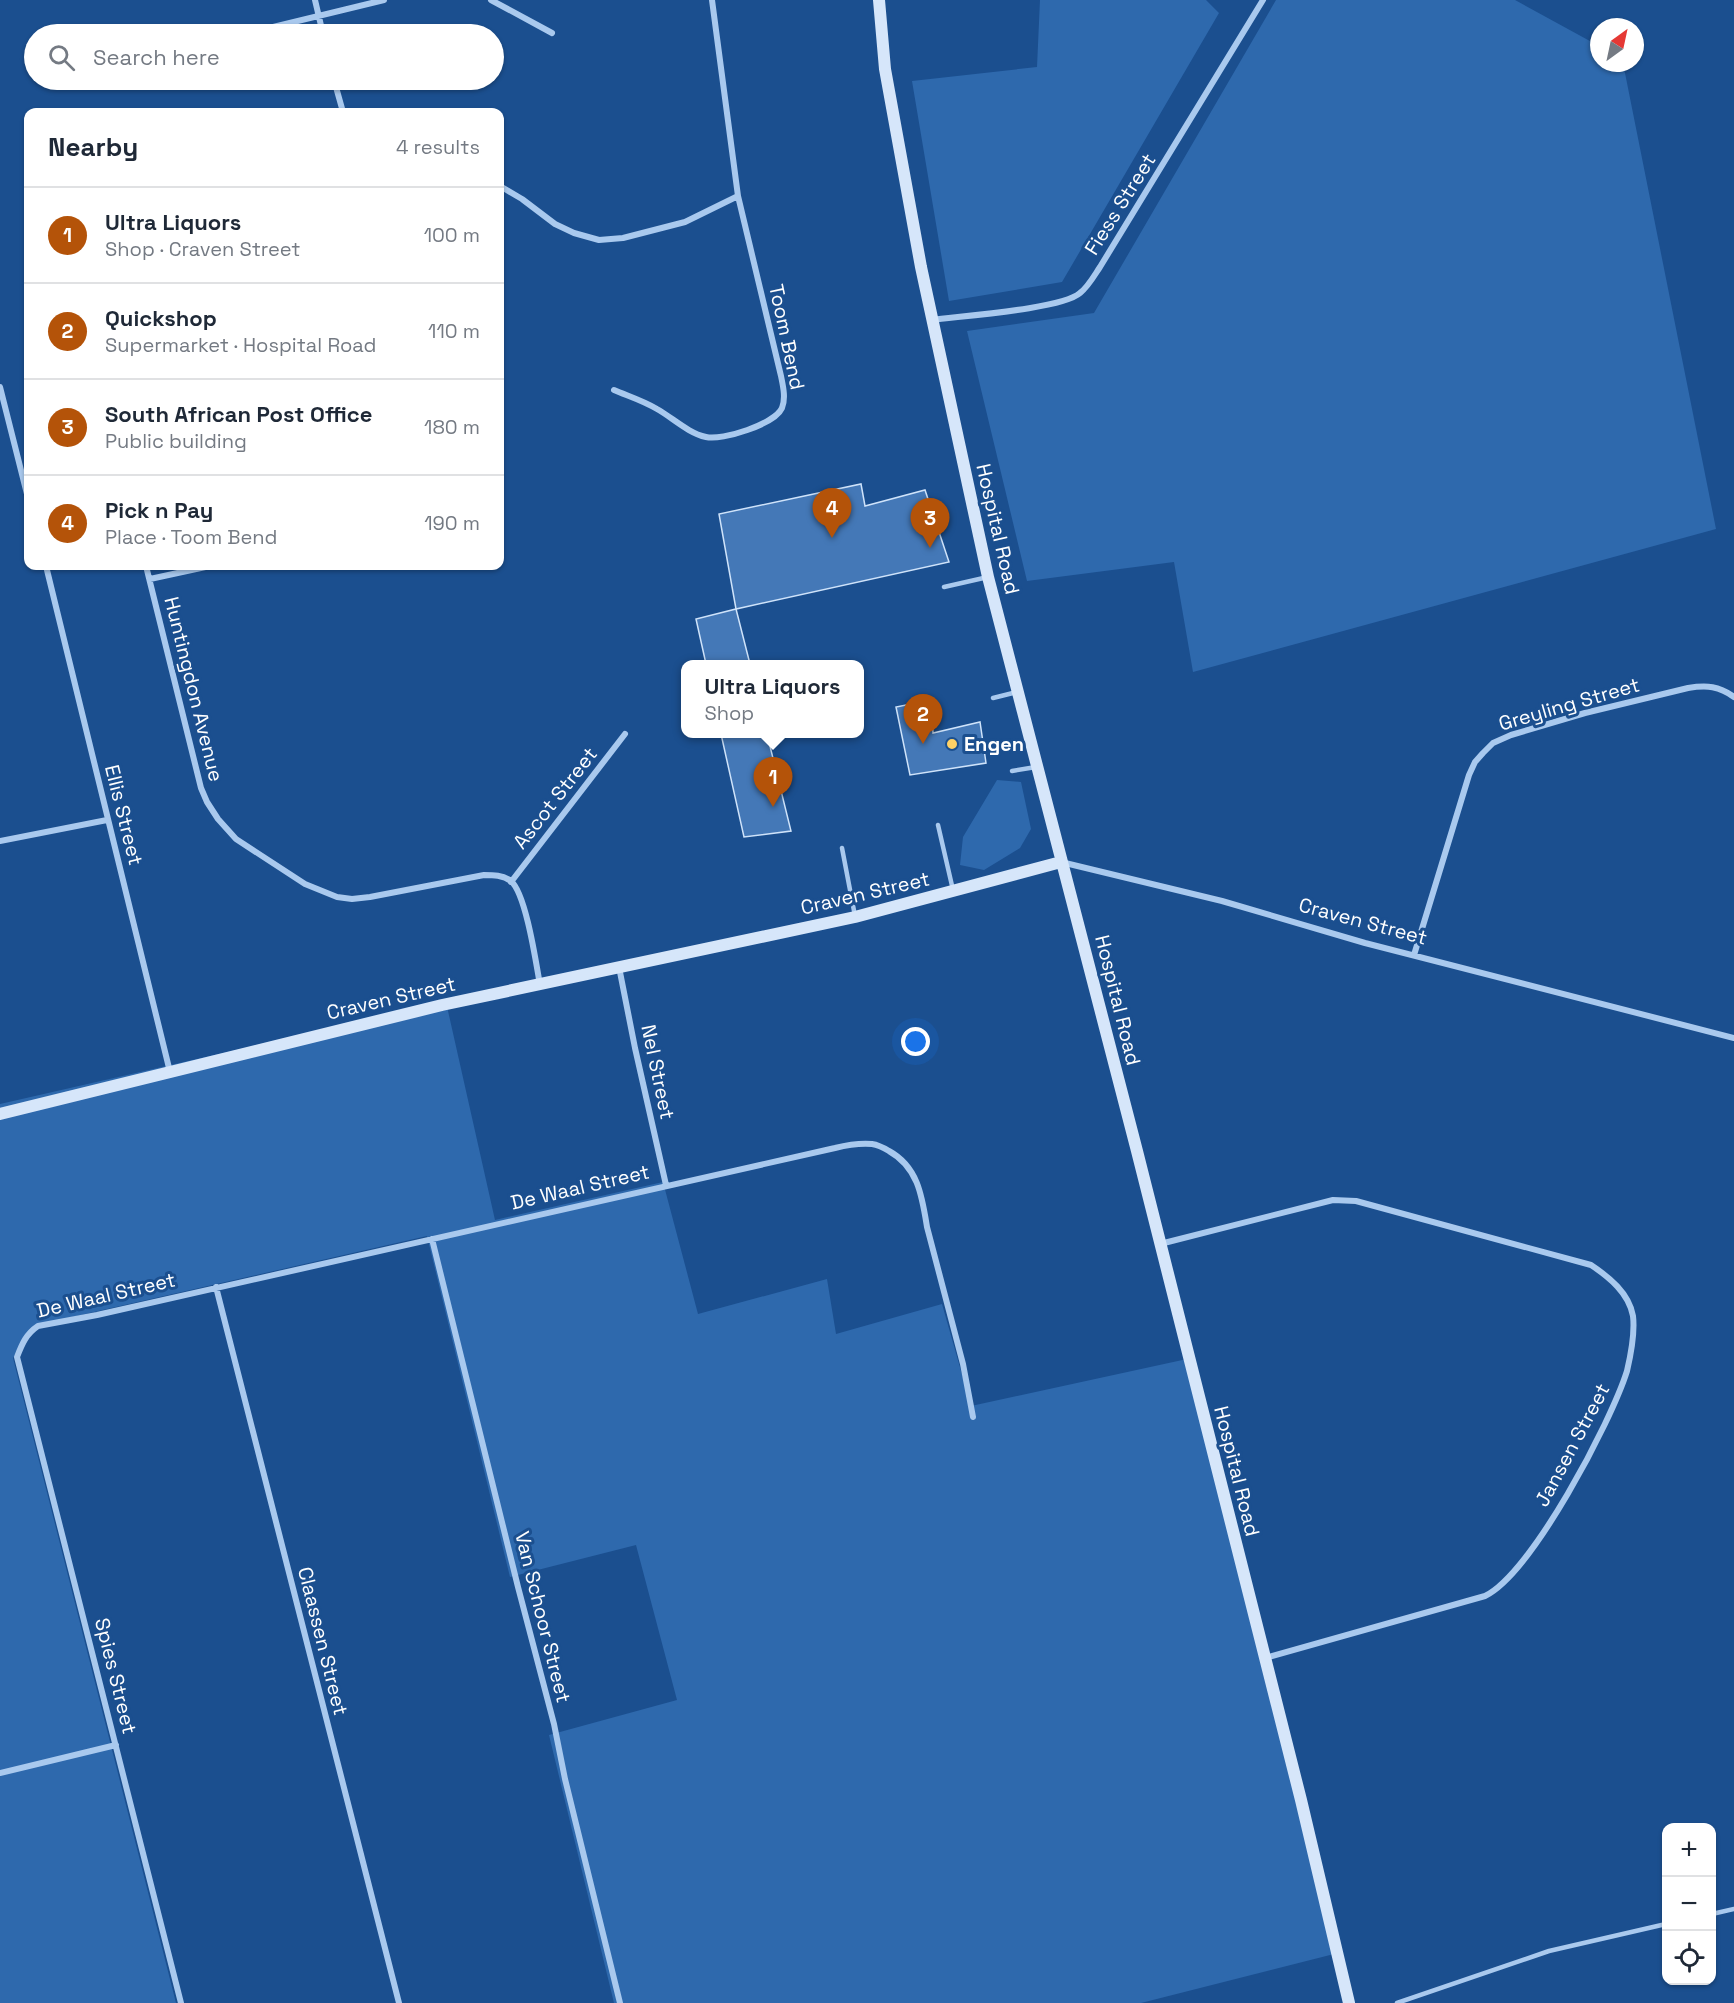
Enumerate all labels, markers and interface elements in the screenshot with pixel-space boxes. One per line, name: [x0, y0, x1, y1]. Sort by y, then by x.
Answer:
north arrow: [1590, 18, 1644, 72]
search box: [24, 24, 504, 90]
icon: search: [45, 41, 78, 74]
text: Search here: [93, 43, 220, 71]
text: Nearby: [48, 130, 138, 164]
text: 4 results: [396, 134, 480, 160]
street label: Fiess Street: [1079, 148, 1161, 260]
text: Ultra Liquors: [105, 208, 241, 236]
text: 1: [63, 222, 72, 248]
text: 100 m: [424, 222, 480, 248]
text: Shop · Craven Street: [105, 236, 301, 262]
street label: Toom Bend: [763, 282, 811, 392]
text: Quickshop: [105, 304, 217, 332]
text: 2: [62, 318, 73, 344]
text: 110 m: [428, 318, 480, 344]
text: Supermarket · Hospital Road: [105, 332, 376, 358]
text: South African Post Office: [105, 400, 372, 428]
text: 3: [61, 414, 74, 440]
text: 180 m: [424, 414, 480, 440]
text: Public building: [105, 428, 247, 454]
street label: Hospital Road: [970, 461, 1026, 597]
pin: 4: [812, 488, 852, 538]
text: Pick n Pay: [105, 496, 213, 524]
pin: 3: [910, 498, 950, 548]
text: 4: [61, 510, 74, 536]
text: 190 m: [424, 510, 480, 536]
text: Place · Toom Bend: [105, 524, 277, 550]
street label: Huntingdon Avenue: [158, 594, 230, 784]
popup: [681, 660, 864, 738]
street label: Greyling Street: [1495, 671, 1643, 737]
text: Ultra Liquors: [704, 672, 841, 700]
pin: 2: [904, 694, 942, 744]
text: Shop: [704, 700, 754, 726]
place label: Engen: [964, 731, 1024, 757]
marker: Engen: [945, 737, 959, 751]
street label: Ascot Street: [507, 742, 603, 854]
pin: 1: [754, 758, 792, 807]
street label: Ellis Street: [99, 762, 149, 868]
street label: Craven Street: [798, 866, 932, 920]
street label: Craven Street: [1296, 891, 1430, 951]
street label: Hospital Road: [1089, 932, 1147, 1068]
street label: Craven Street: [324, 971, 458, 1025]
street label: Nel Street: [635, 1022, 681, 1122]
your location: [901, 1027, 930, 1056]
street label: De Waal Street: [508, 1158, 652, 1216]
street label: De Waal Street: [34, 1266, 178, 1324]
street label: Jansen Street: [1529, 1379, 1615, 1511]
street label: Hospital Road: [1208, 1403, 1266, 1539]
street label: Van Schoor Street: [509, 1529, 577, 1705]
street label: Claassen Street: [292, 1564, 354, 1718]
street label: Spies Street: [89, 1615, 143, 1737]
map controls: [1662, 1823, 1716, 1985]
button: +: [1662, 1823, 1716, 1877]
button: −: [1662, 1877, 1716, 1931]
button: locate: [1662, 1931, 1716, 1985]

